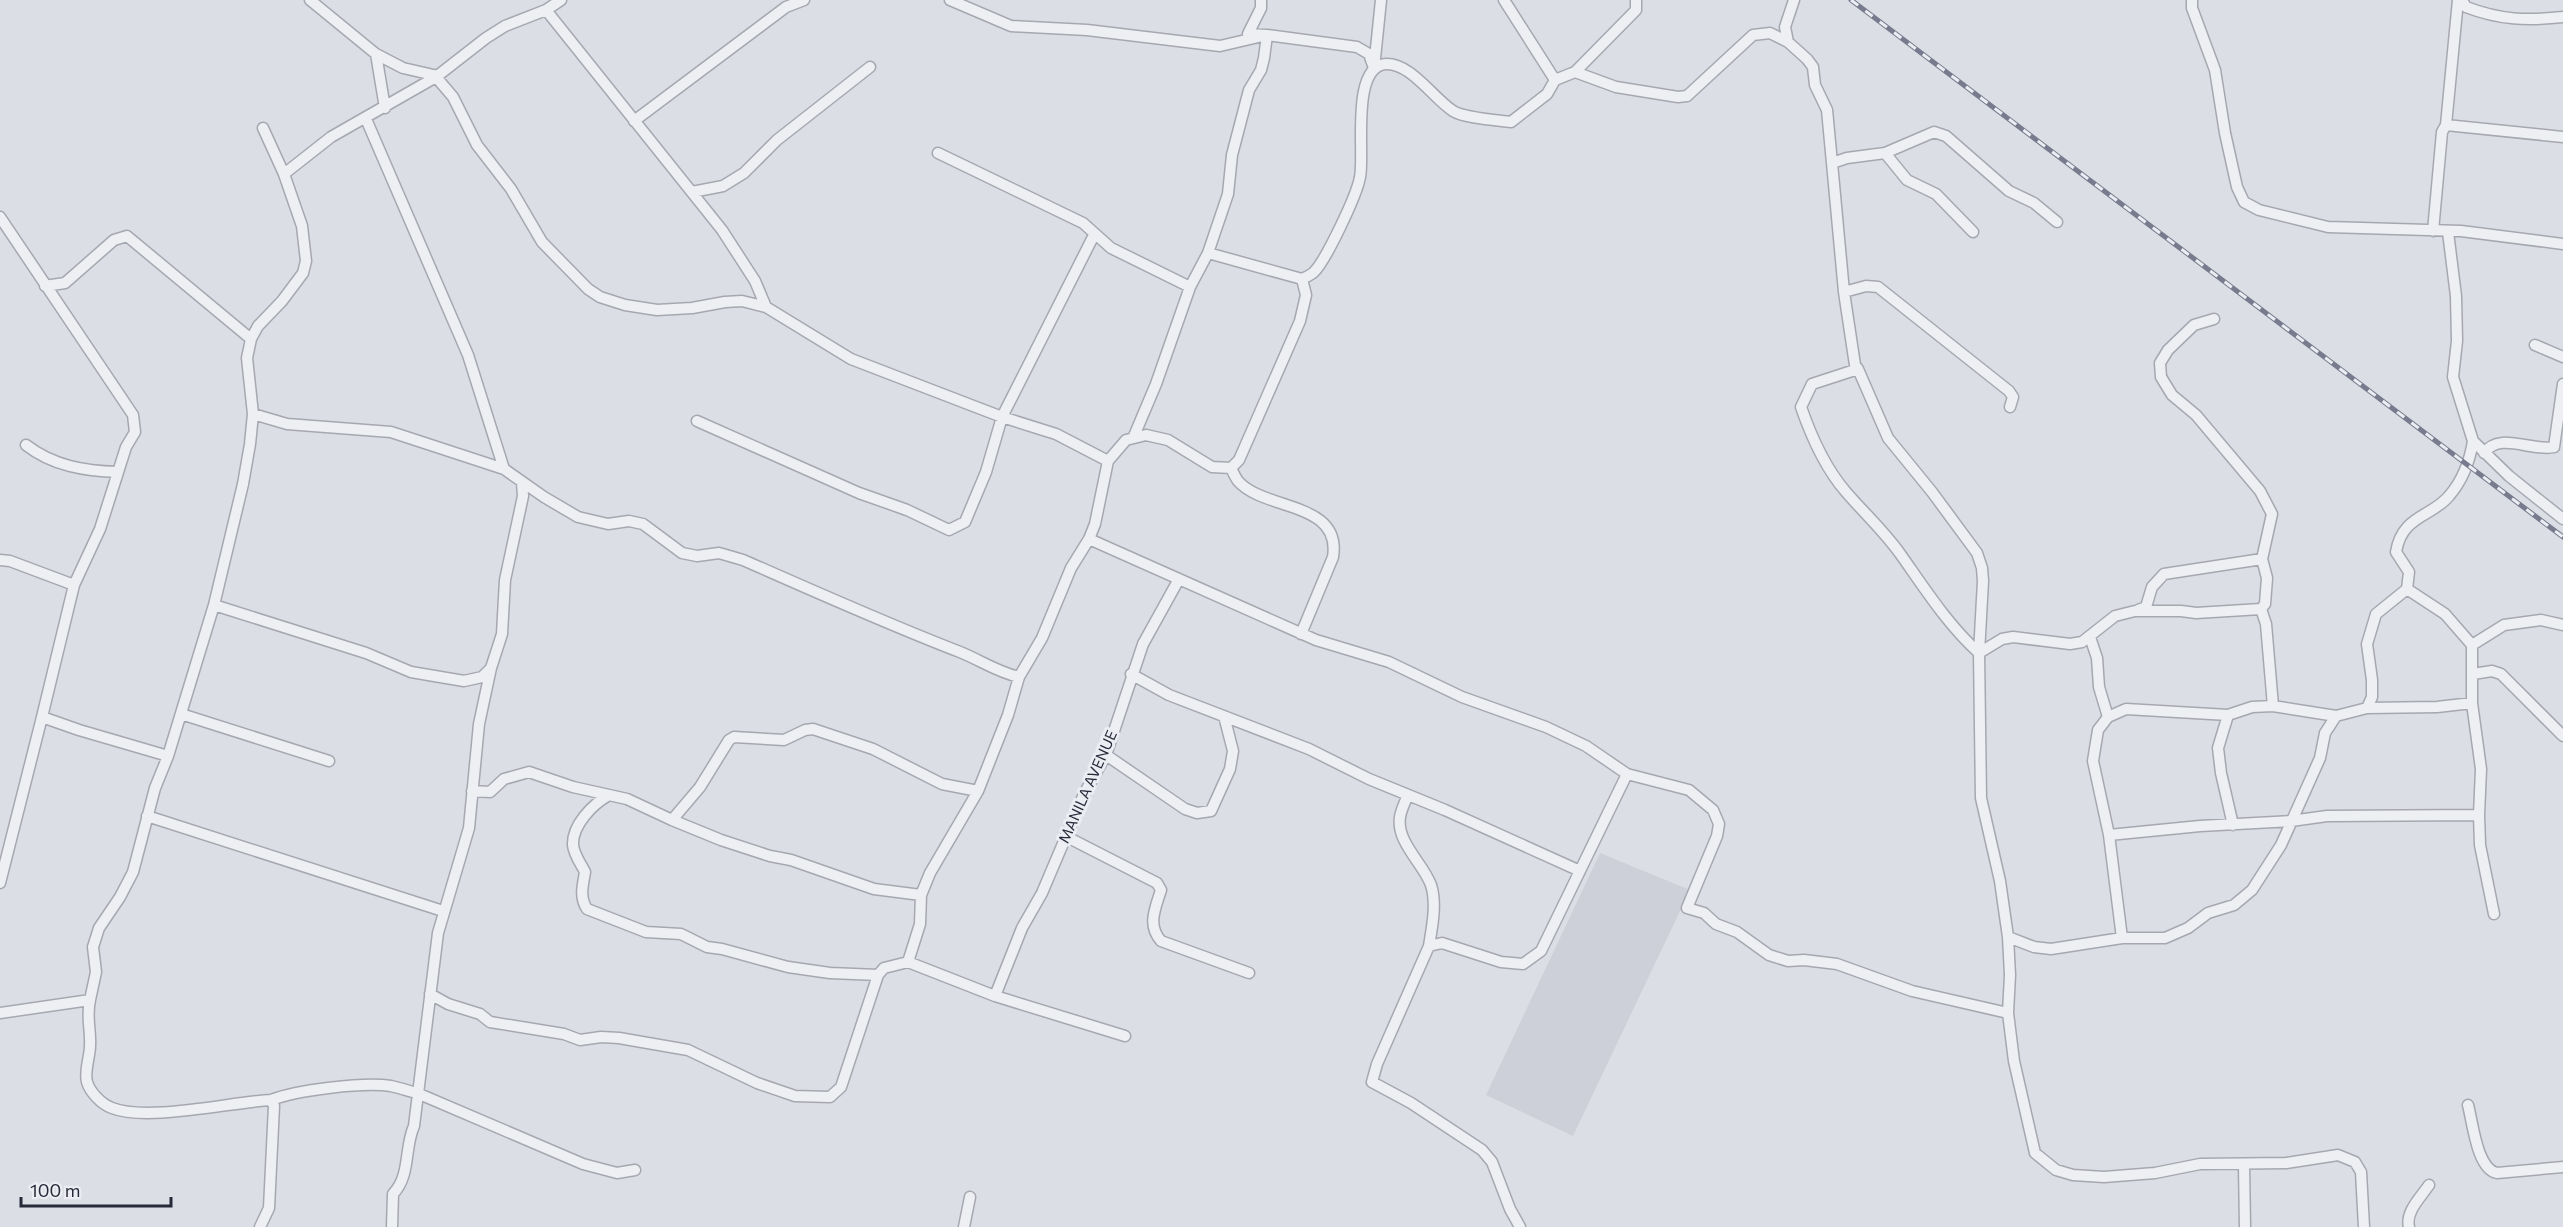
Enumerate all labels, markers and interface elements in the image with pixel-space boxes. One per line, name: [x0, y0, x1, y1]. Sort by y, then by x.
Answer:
street label: MANILA AVENUE: [1054, 727, 1120, 846]
scale bar: [21, 1170, 171, 1208]
text: 100 m: [30, 1179, 80, 1201]

